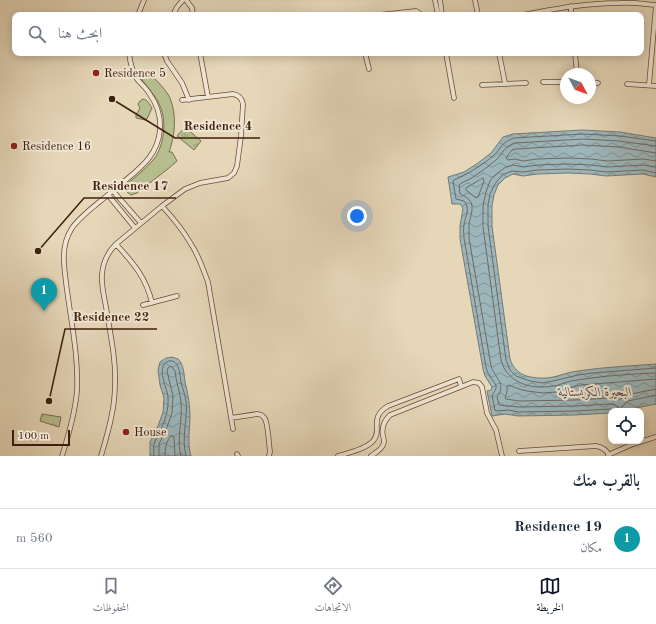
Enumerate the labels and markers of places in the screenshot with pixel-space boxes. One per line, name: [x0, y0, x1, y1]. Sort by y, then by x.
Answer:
place label: Residence 5: [104, 67, 166, 80]
marker: Residence 5: [91, 68, 101, 78]
callout: Residence 4: [175, 113, 260, 138]
marker: Residence 16: [9, 141, 19, 151]
place label: Residence 16: [22, 141, 91, 153]
callout: Residence 17: [84, 173, 176, 198]
pin: 1: [31, 278, 57, 311]
callout: Residence 22: [65, 304, 157, 329]
marker: House: [121, 427, 131, 437]
place label: House: [134, 427, 167, 439]

